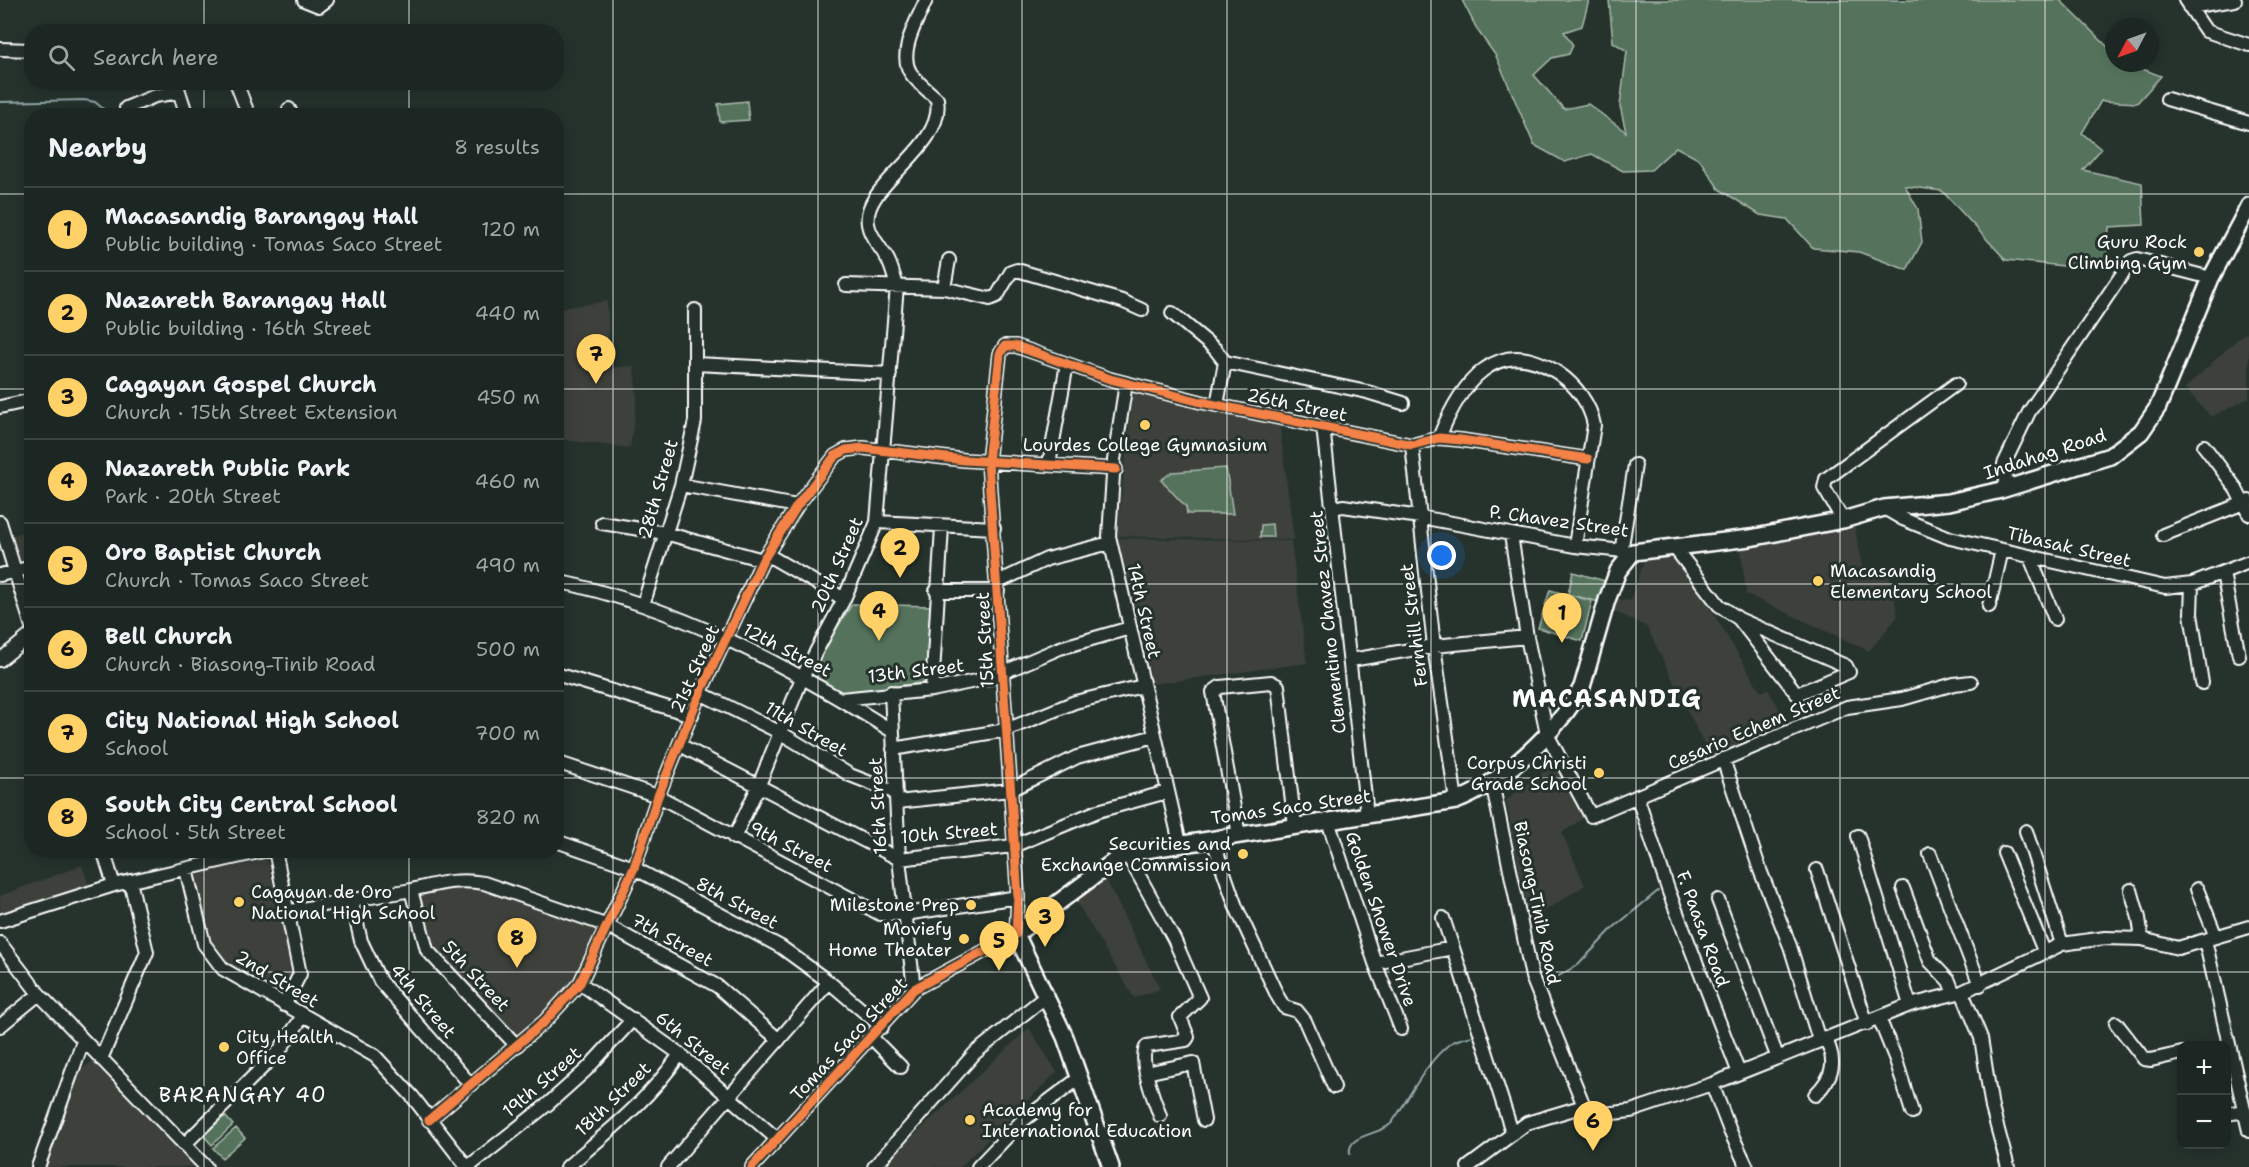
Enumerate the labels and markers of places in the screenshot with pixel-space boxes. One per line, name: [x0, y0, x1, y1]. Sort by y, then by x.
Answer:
place label: Guru Rock Climbing Gym: [2068, 230, 2187, 275]
marker: Guru Rock Climbing Gym: [2192, 245, 2206, 259]
pin: 7: [576, 334, 616, 384]
marker: Lourdes College Gymnasium: [1138, 418, 1152, 432]
place label: Lourdes College Gymnasium: [1023, 433, 1267, 457]
pin: 2: [880, 528, 920, 578]
place label: Macasandig Elementary School: [1830, 559, 1993, 604]
marker: Macasandig Elementary School: [1811, 574, 1825, 588]
pin: 4: [860, 592, 898, 641]
pin: 1: [1542, 594, 1582, 643]
place label: Corpus Christi Grade School: [1467, 751, 1588, 796]
marker: Corpus Christi Grade School: [1592, 766, 1606, 780]
place label: Securities and Exchange Commission: [1041, 832, 1231, 877]
marker: Securities and Exchange Commission: [1236, 847, 1250, 861]
place label: Cagayan de Oro National High School: [251, 880, 436, 925]
place label: Milestone Prep: [830, 893, 959, 917]
marker: Cagayan de Oro National High School: [232, 895, 246, 909]
marker: Milestone Prep: [964, 898, 978, 912]
pin: 3: [1026, 898, 1064, 947]
place label: Moviefy Home Theater: [828, 917, 952, 962]
pin: 8: [498, 918, 536, 968]
pin: 5: [980, 922, 1018, 971]
marker: Moviefy Home Theater: [957, 932, 971, 946]
place label: City Health Office: [236, 1025, 334, 1070]
marker: City Health Office: [217, 1040, 231, 1054]
place label: Academy for International Education: [982, 1098, 1192, 1143]
pin: 6: [1574, 1102, 1612, 1151]
marker: Academy for International Education: [963, 1113, 977, 1127]

